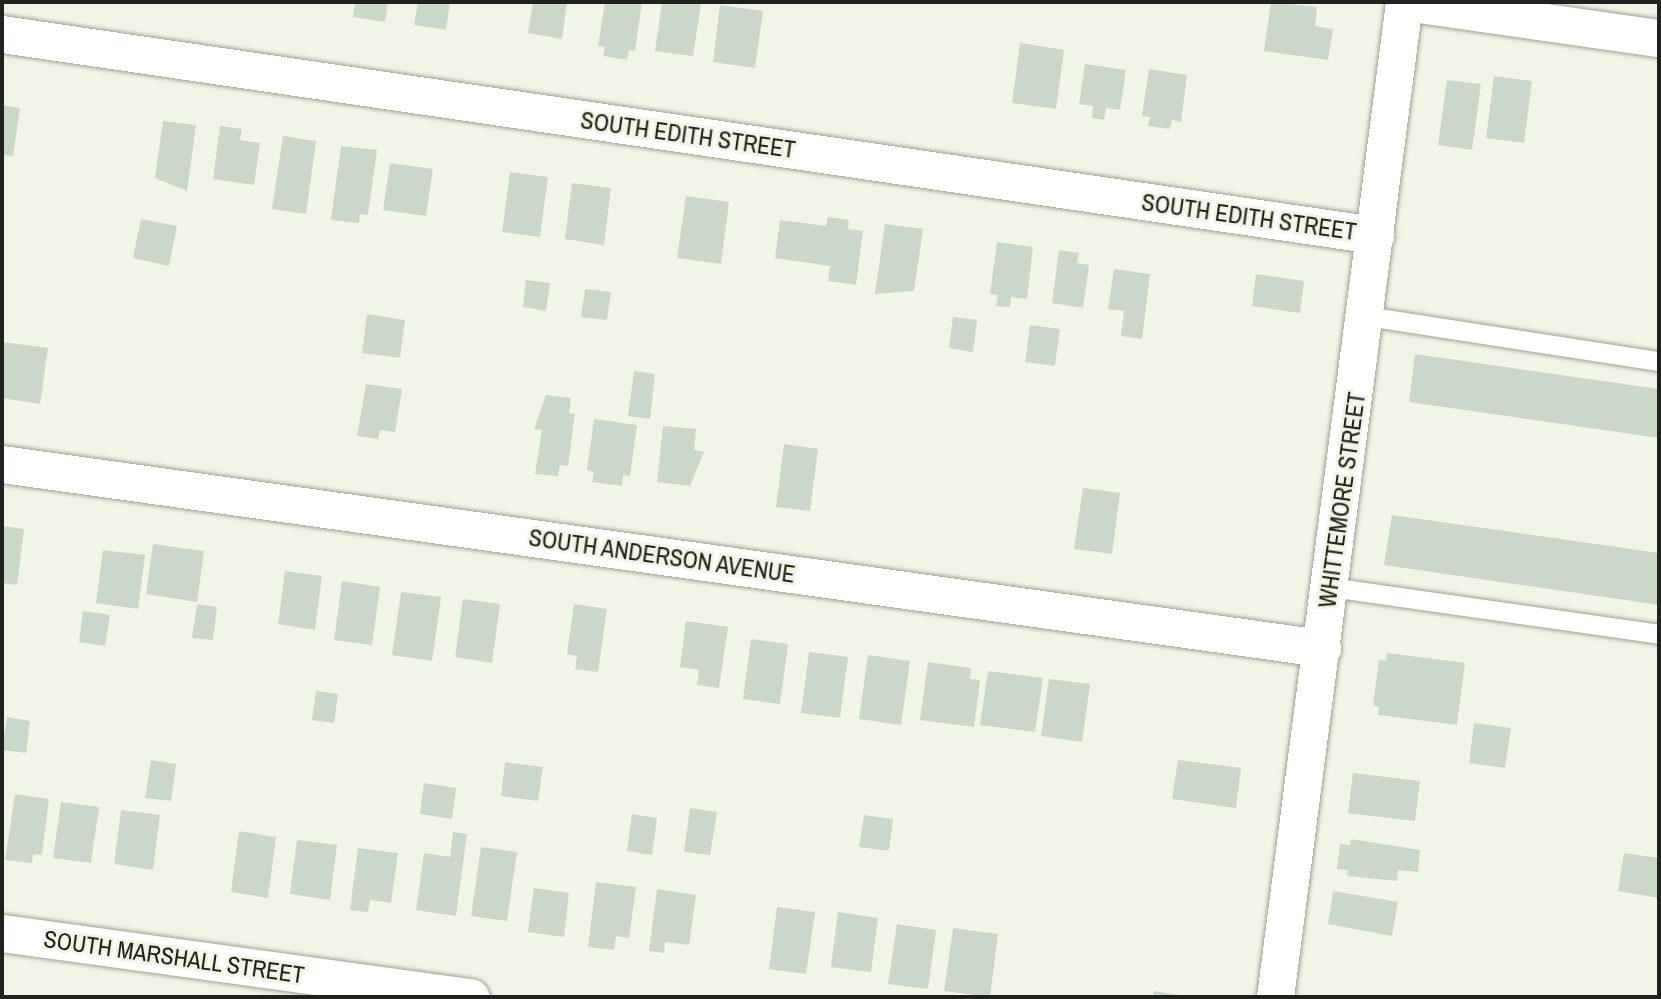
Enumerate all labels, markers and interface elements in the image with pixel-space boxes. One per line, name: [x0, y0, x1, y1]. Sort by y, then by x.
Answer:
street label: SOUTH EDITH STREET: [579, 106, 797, 164]
street label: SOUTH EDITH STREET: [1140, 188, 1358, 246]
street label: WHITTEMORE STREET: [1313, 390, 1371, 610]
street label: SOUTH ANDERSON AVENUE: [526, 523, 798, 589]
street label: SOUTH MARSHALL STREET: [42, 924, 306, 990]

